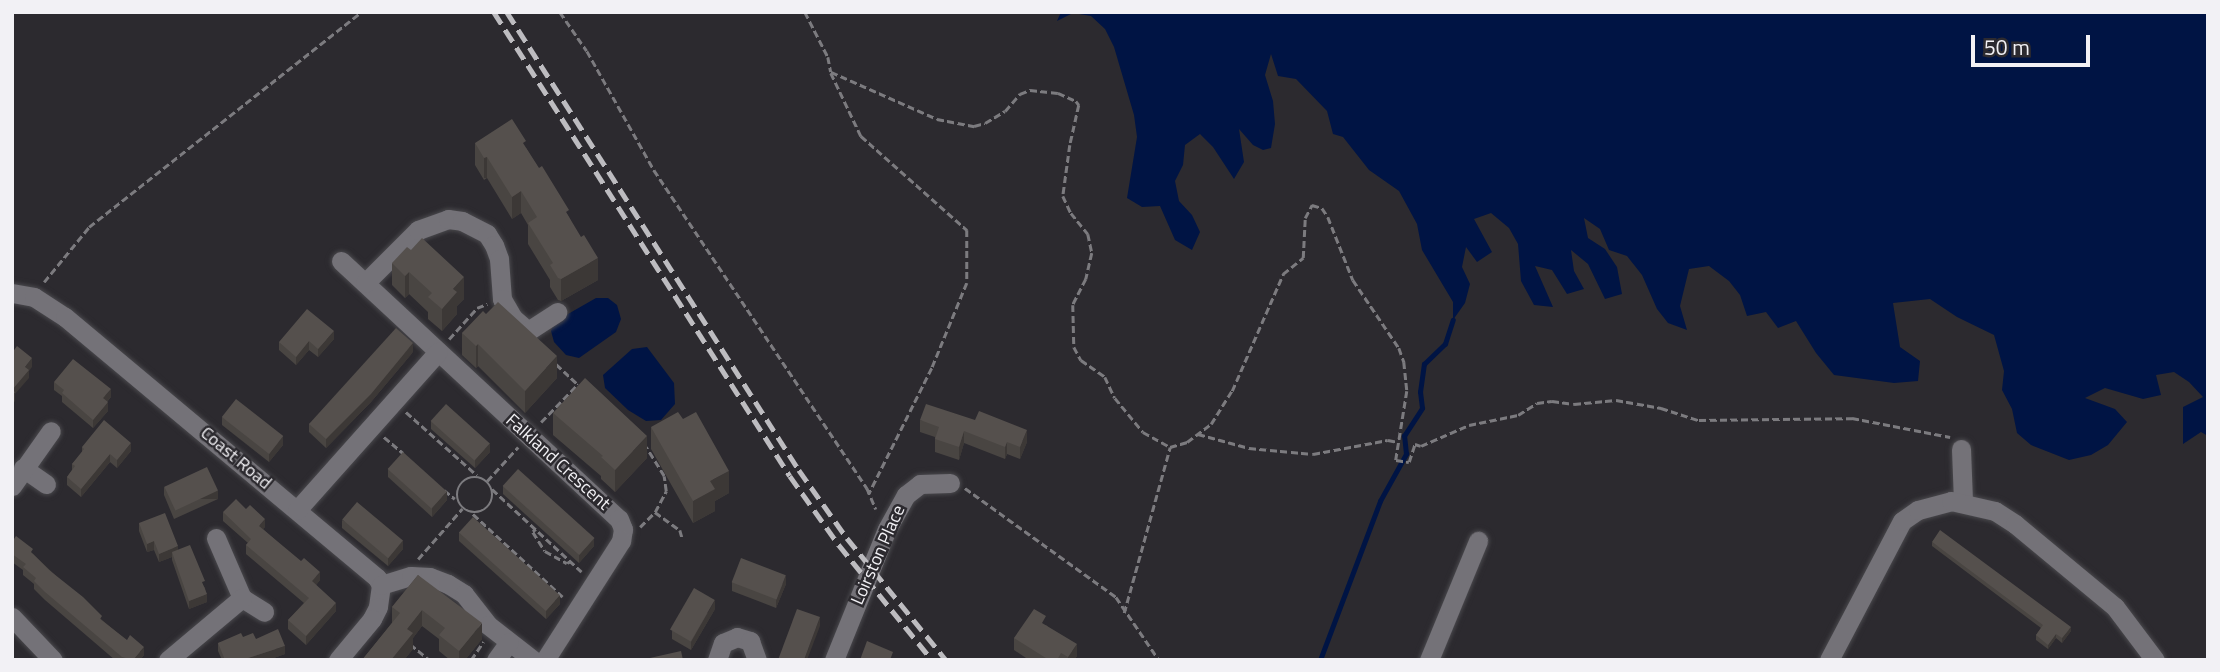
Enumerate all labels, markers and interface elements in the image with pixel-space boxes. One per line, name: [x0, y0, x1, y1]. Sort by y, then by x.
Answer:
scale bar: [1975, 21, 2094, 65]
text: 50 m: [1984, 31, 2030, 63]
street label: Falkland Crescent: [501, 409, 615, 515]
street label: Coast Road: [196, 422, 276, 494]
street label: Loirston Place: [846, 502, 910, 608]

